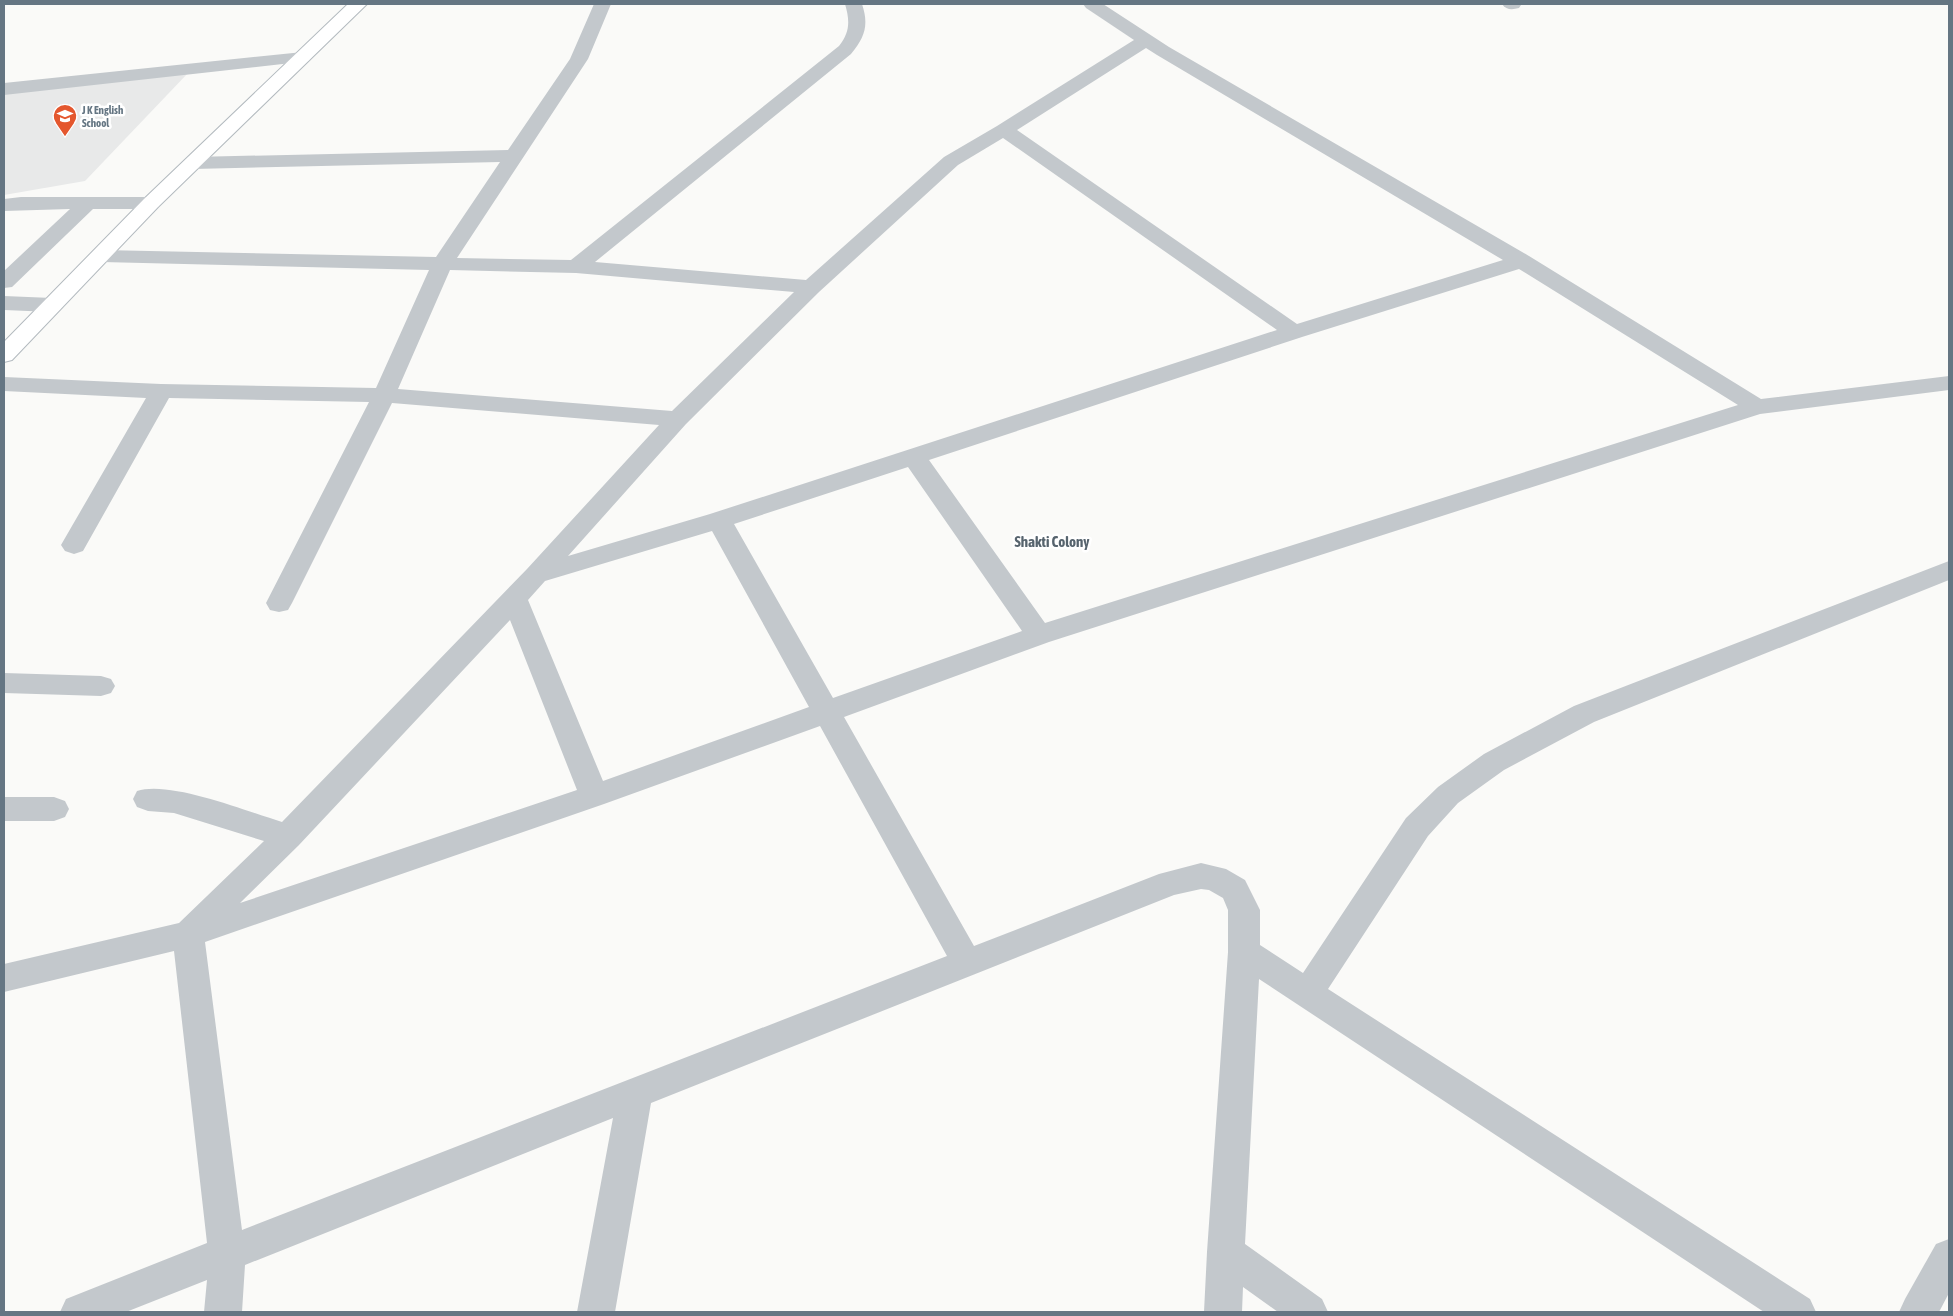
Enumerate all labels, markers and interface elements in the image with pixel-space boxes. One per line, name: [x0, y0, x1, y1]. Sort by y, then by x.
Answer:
school or university icon: J K English School: [52, 103, 78, 137]
place label: J K English School: [81, 104, 123, 129]
district label: Shakti Colony: [1014, 533, 1090, 550]

